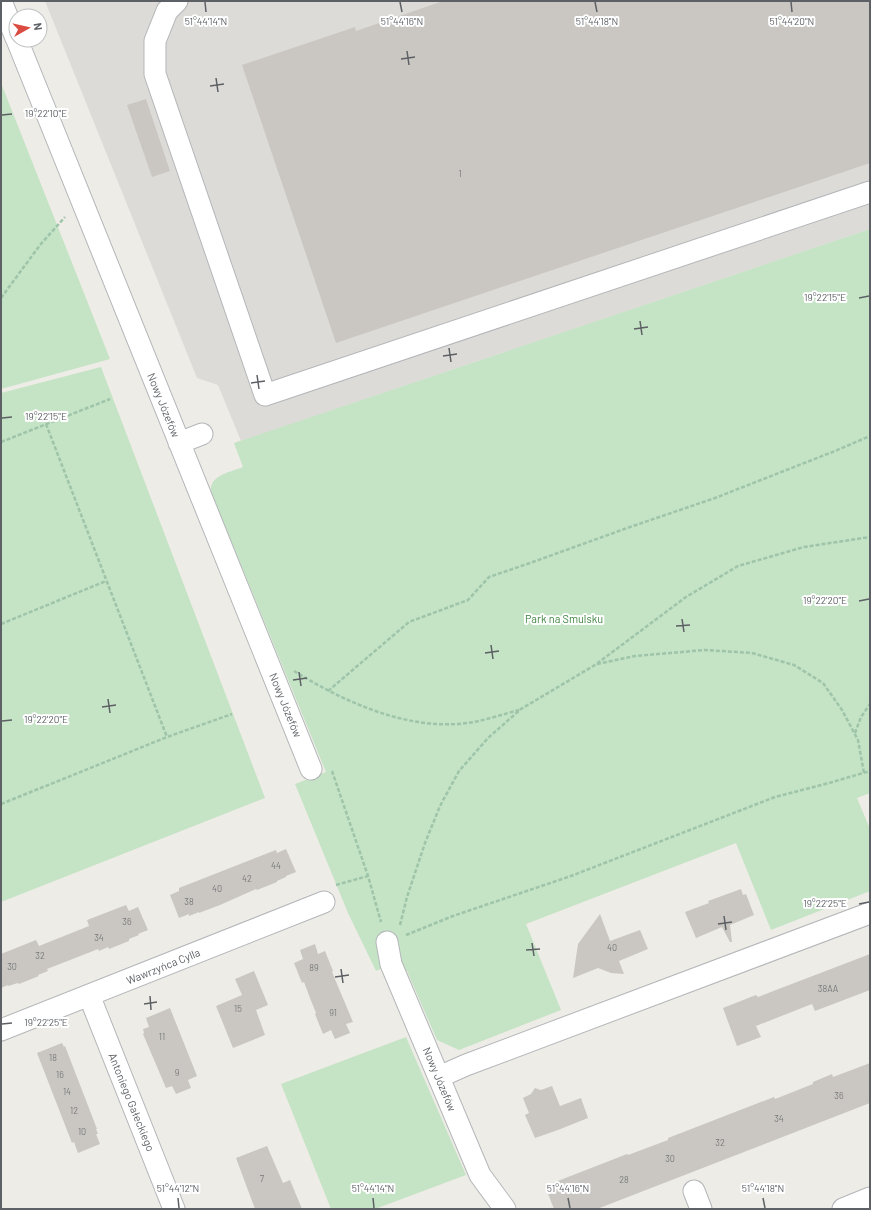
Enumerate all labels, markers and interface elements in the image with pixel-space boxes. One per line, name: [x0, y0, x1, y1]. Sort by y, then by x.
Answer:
north arrow: [8, 8, 48, 48]
text: 51°44'14"N: [185, 15, 227, 27]
text: 51°44'16"N: [381, 15, 423, 27]
text: 51°44'18"N: [576, 15, 618, 27]
text: 51°44'20"N: [770, 15, 814, 27]
text: N: [31, 22, 45, 31]
text: 19°22'10"E: [25, 107, 67, 119]
house number: 1: [458, 168, 462, 179]
text: 19°22'15"E: [804, 291, 846, 303]
street label: Nowy Józefów: [145, 371, 183, 439]
text: 19°22'15"E: [25, 410, 67, 422]
text: 19°22'20"E: [803, 594, 847, 606]
park label: Park na Smulsku: [525, 612, 603, 625]
street label: Nowy Józefów: [267, 671, 305, 739]
text: 19°22'20"E: [24, 713, 68, 725]
house number: 44: [271, 860, 281, 871]
house number: 42: [242, 873, 252, 884]
house number: 40: [212, 883, 222, 894]
house number: 38: [184, 896, 194, 907]
text: 19°22'25"E: [803, 897, 847, 909]
house number: 36: [122, 916, 132, 927]
house number: 34: [94, 932, 104, 943]
house number: 40: [607, 942, 617, 953]
street label: Wawrzyńca Cylla: [124, 945, 202, 987]
house number: 32: [35, 950, 45, 961]
house number: 30: [7, 961, 17, 972]
house number: 89: [309, 962, 319, 973]
house number: 38AA: [818, 983, 839, 994]
house number: 15: [234, 1003, 242, 1014]
house number: 91: [329, 1007, 337, 1018]
text: 19°22'25"E: [24, 1016, 68, 1028]
house number: 11: [159, 1031, 165, 1042]
street label: Nowy Józefów: [421, 1045, 459, 1113]
street label: Antoniego Gałeckiego: [106, 1051, 158, 1153]
house number: 18: [49, 1052, 57, 1063]
house number: 9: [175, 1067, 180, 1078]
house number: 16: [56, 1069, 64, 1080]
house number: 14: [63, 1086, 71, 1097]
house number: 36: [834, 1090, 844, 1101]
house number: 12: [70, 1105, 78, 1116]
house number: 34: [774, 1113, 784, 1124]
house number: 10: [78, 1126, 86, 1137]
house number: 32: [715, 1137, 725, 1148]
house number: 30: [665, 1153, 675, 1164]
house number: 7: [260, 1173, 265, 1184]
house number: 28: [619, 1174, 629, 1185]
text: 51°44'12"N: [157, 1182, 199, 1194]
text: 51°44'14"N: [352, 1182, 394, 1194]
text: 51°44'16"N: [547, 1182, 589, 1194]
text: 51°44'18"N: [742, 1182, 784, 1194]

